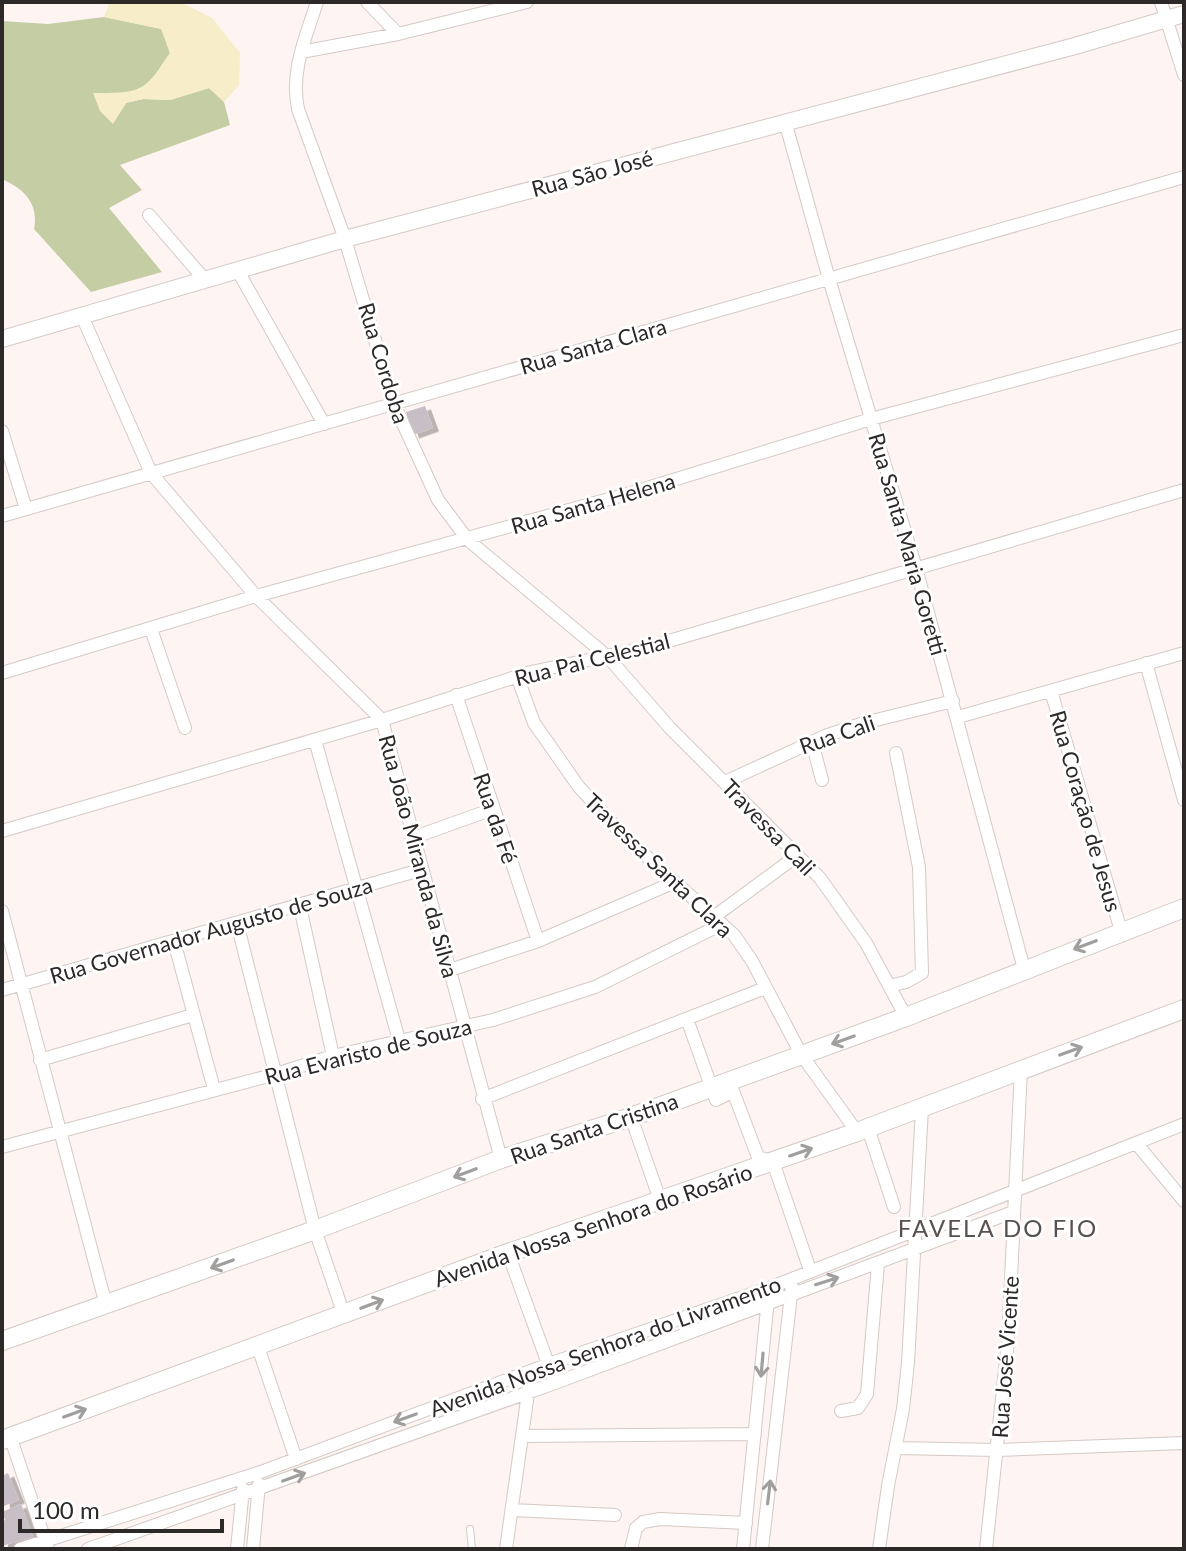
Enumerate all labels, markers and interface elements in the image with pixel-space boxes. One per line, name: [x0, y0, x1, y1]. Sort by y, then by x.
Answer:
street label: Rua São José: [528, 144, 656, 202]
street label: Rua Cordoba: [353, 299, 415, 427]
street label: Rua Santa Clara: [517, 312, 669, 380]
street label: Rua Santa Maria Goretti: [863, 430, 953, 658]
street label: Rua Santa Helena: [508, 467, 678, 539]
street label: Rua Pai Celestial: [512, 627, 672, 691]
street label: Rua Coração de Jesus: [1044, 707, 1128, 915]
street label: Rua Cali: [796, 708, 878, 760]
street label: Rua João Miranda da Silva: [374, 731, 464, 981]
street label: Rua da Fé: [468, 769, 524, 867]
street label: Travessa Cali: [716, 773, 822, 881]
street label: Travessa Santa Clara: [579, 787, 739, 943]
street label: Rua Governador Augusto de Souza: [47, 871, 375, 989]
one-way arrow: [1073, 939, 1098, 953]
street label: Rua Evaristo de Souza: [262, 1012, 474, 1090]
one-way arrow: [830, 1033, 855, 1048]
one-way arrow: [1058, 1042, 1083, 1057]
street label: Rua Santa Cristina: [507, 1087, 681, 1169]
one-way arrow: [789, 1143, 814, 1158]
street label: Avenida Nossa Senhora do Rosário: [430, 1158, 756, 1292]
one-way arrow: [453, 1167, 478, 1181]
district label: FAVELA DO FIO: [898, 1213, 1098, 1242]
one-way arrow: [210, 1257, 235, 1272]
street label: Avenida Nossa Senhora do Livramento: [426, 1270, 784, 1422]
one-way arrow: [814, 1273, 839, 1287]
street label: Rua José Vicente: [986, 1275, 1024, 1439]
one-way arrow: [359, 1296, 384, 1310]
one-way arrow: [754, 1352, 769, 1378]
one-way arrow: [62, 1405, 87, 1419]
one-way arrow: [394, 1412, 418, 1426]
one-way arrow: [281, 1469, 306, 1483]
one-way arrow: [761, 1479, 776, 1506]
scale bar: [20, 1483, 222, 1533]
text: 100 m: [32, 1495, 100, 1524]

